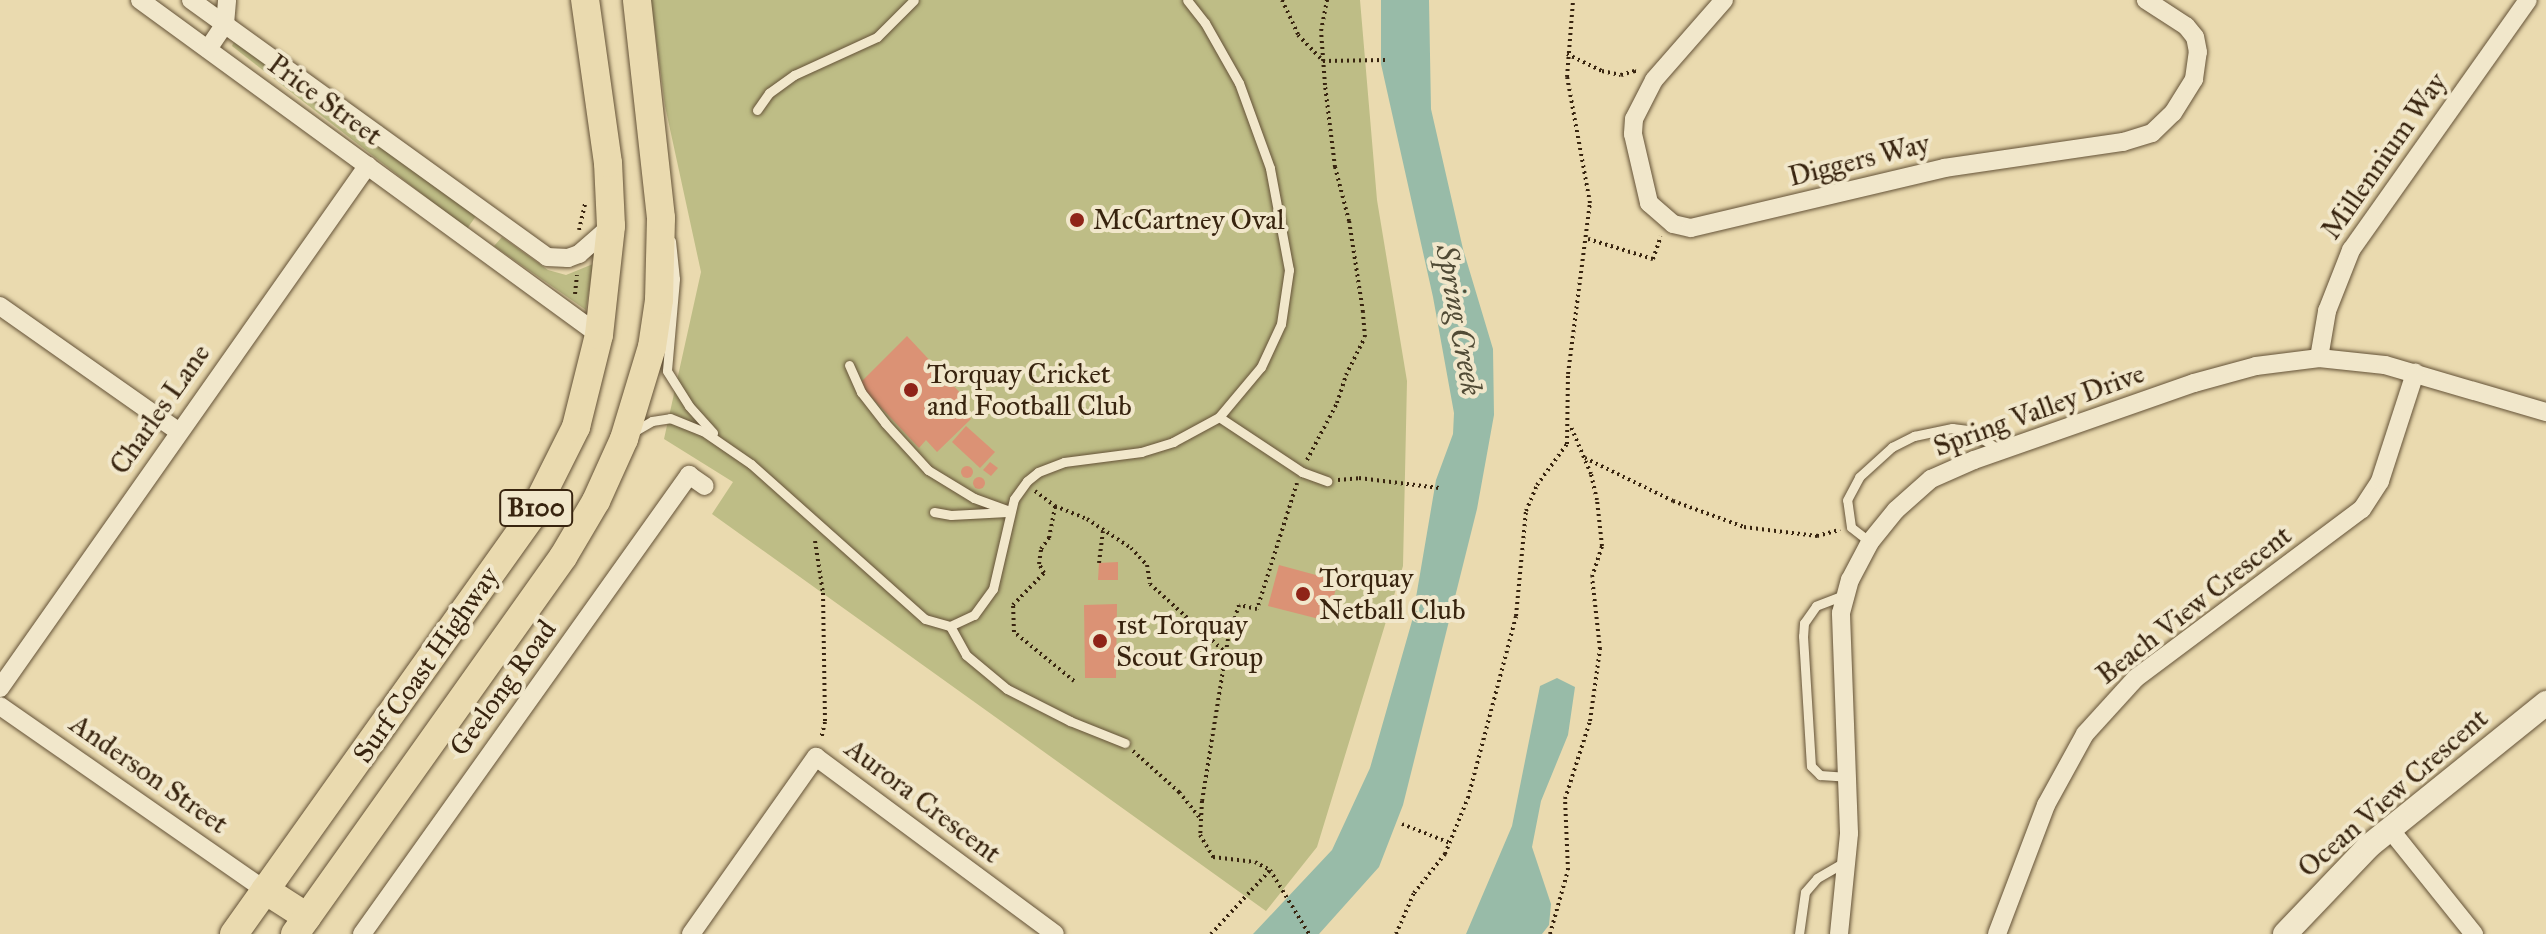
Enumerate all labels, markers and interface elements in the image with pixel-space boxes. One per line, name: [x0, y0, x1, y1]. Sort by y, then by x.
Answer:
street label: Price Street: [261, 47, 389, 153]
street label: Millennium Way: [2314, 66, 2454, 246]
street label: Diggers Way: [1785, 126, 1933, 194]
place label: McCartney Oval: [1093, 203, 1285, 237]
marker: McCartney Oval: [1068, 211, 1086, 229]
water label: Spring Creek: [1428, 242, 1490, 398]
street label: Charles Lane: [103, 337, 217, 481]
street label: Spring Valley Drive: [1929, 356, 2149, 464]
place label: Torquay Cricket and Football Club: [927, 357, 1132, 423]
marker: Torquay Cricket and Football Club: [902, 381, 920, 399]
road number: B100: [498, 486, 574, 530]
street label: Beach View Crescent: [2090, 518, 2298, 692]
street label: Surf Coast Highway: [346, 561, 506, 769]
place label: Torquay Netball Club: [1319, 561, 1465, 627]
marker: Torquay Netball Club: [1294, 585, 1312, 603]
place label: 1st Torquay Scout Group: [1116, 608, 1263, 674]
street label: Geelong Road: [443, 614, 563, 762]
marker: 1st Torquay Scout Group: [1091, 632, 1109, 650]
street label: Ocean View Crescent: [2291, 701, 2495, 885]
street label: Anderson Street: [63, 707, 235, 841]
street label: Aurora Crescent: [839, 732, 1007, 870]

